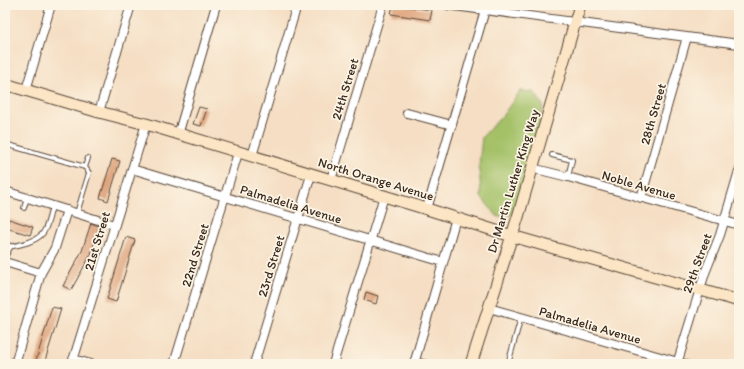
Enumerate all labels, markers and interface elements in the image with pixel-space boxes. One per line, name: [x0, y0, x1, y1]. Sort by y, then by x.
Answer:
street label: 24th Street: [329, 56, 362, 122]
street label: 28th Street: [637, 82, 669, 146]
street label: Dr Martin Luther King Way: [484, 107, 542, 255]
street label: North Orange Avenue: [316, 154, 436, 204]
street label: Noble Avenue: [600, 167, 678, 203]
street label: Palmadelia Avenue: [238, 181, 344, 227]
street label: 21st Street: [81, 209, 113, 272]
street label: 22nd Street: [178, 221, 212, 289]
street label: 29th Street: [679, 231, 715, 295]
street label: 23rd Street: [255, 233, 288, 299]
street label: Palmadelia Avenue: [537, 303, 643, 347]

